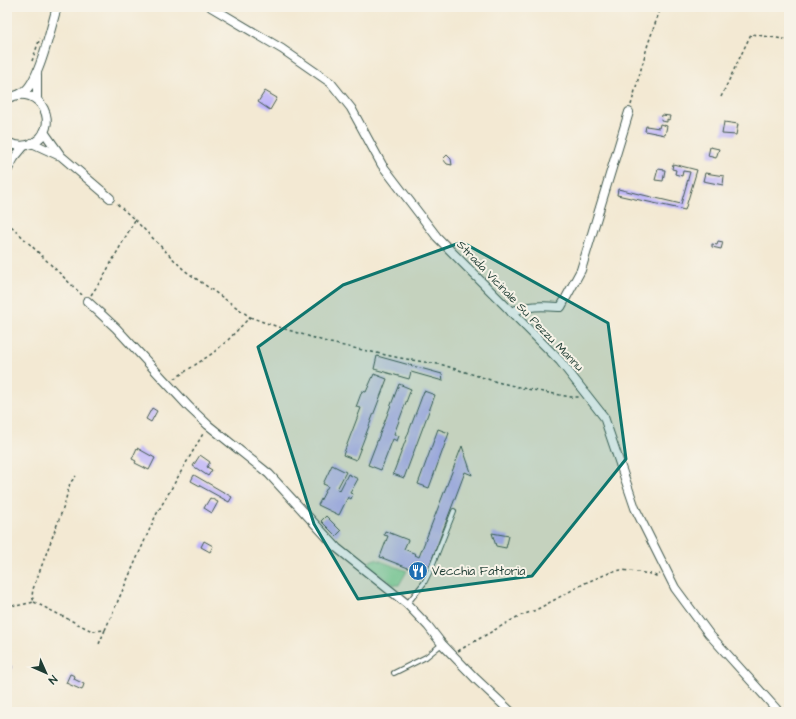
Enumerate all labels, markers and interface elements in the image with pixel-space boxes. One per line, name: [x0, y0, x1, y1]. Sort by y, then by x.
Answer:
street label: Strada Vicinale Su Pezzu Mannu: [453, 237, 587, 375]
restaurant icon: Vecchia Fattoria: [407, 560, 429, 582]
place label: Vecchia Fattoria: [432, 563, 525, 580]
north arrow: [26, 653, 66, 693]
text: N: [45, 672, 60, 688]

